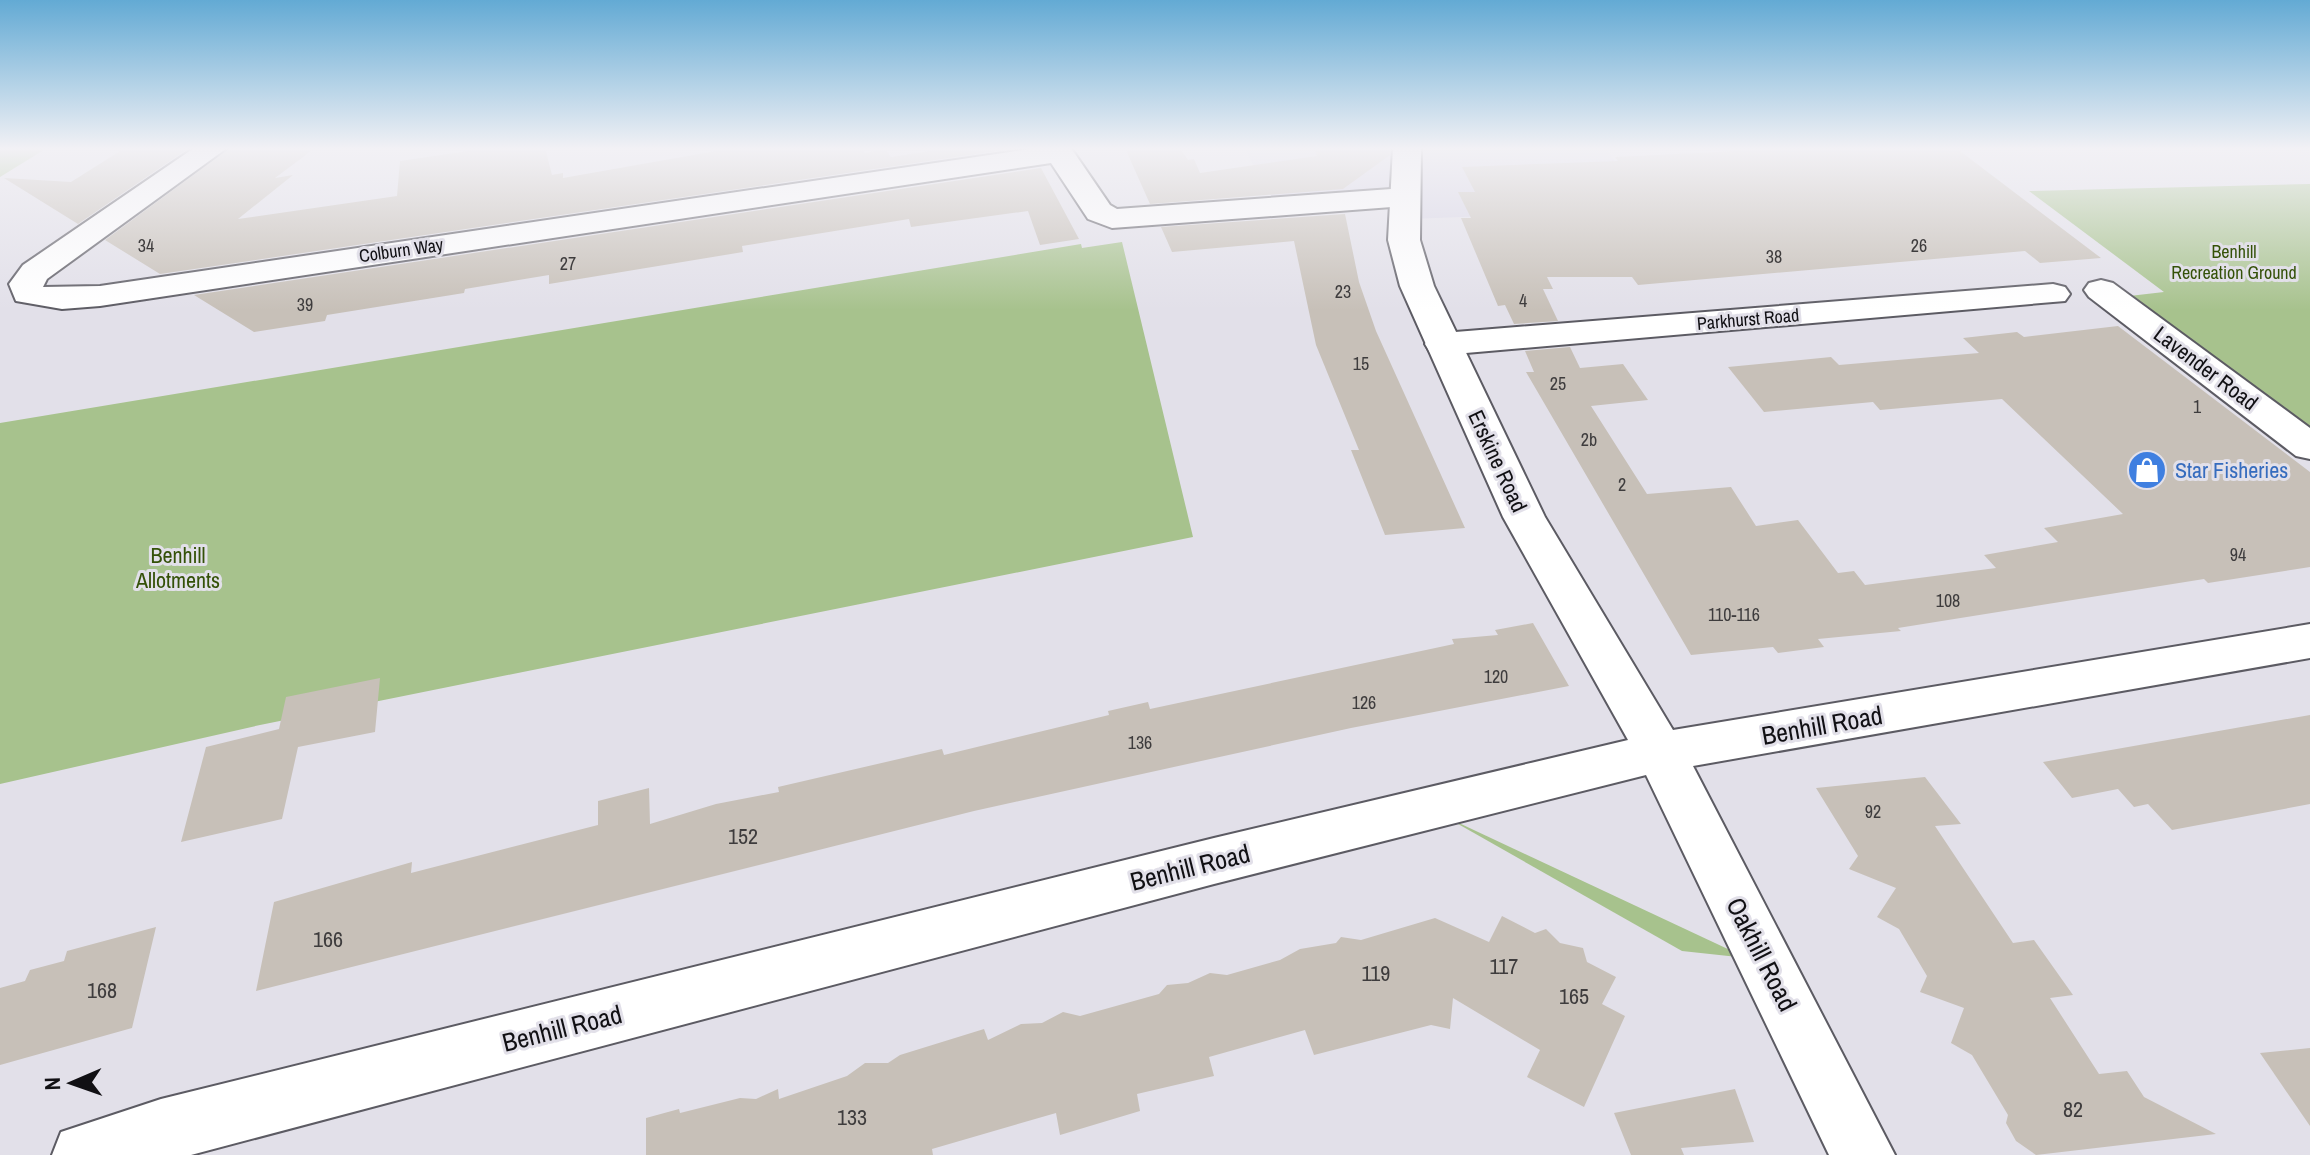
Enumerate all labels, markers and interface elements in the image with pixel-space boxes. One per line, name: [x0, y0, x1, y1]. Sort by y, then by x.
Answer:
street label: Colburn Way: [357, 232, 445, 268]
house number: 34: [138, 233, 154, 258]
house number: 26: [1911, 233, 1927, 258]
park label: Benhill Recreation Ground: [2171, 239, 2297, 285]
house number: 38: [1766, 244, 1782, 269]
house number: 27: [560, 251, 576, 276]
house number: 23: [1335, 279, 1351, 304]
house number: 4: [1519, 288, 1527, 313]
house number: 39: [297, 292, 313, 317]
street label: Parkhurst Road: [1696, 302, 1800, 336]
street label: Lavender Road: [2148, 319, 2264, 417]
house number: 15: [1353, 351, 1369, 376]
house number: 25: [1550, 371, 1566, 396]
house number: 1: [2193, 394, 2202, 419]
street label: Erskine Road: [1461, 405, 1535, 517]
house number: 2b: [1581, 427, 1597, 452]
shop icon: Star Fisheries: [2126, 449, 2168, 491]
place label: Star Fisheries: [2175, 455, 2288, 485]
house number: 2: [1618, 472, 1626, 497]
park label: Benhill Allotments: [135, 540, 220, 595]
house number: 94: [2230, 542, 2246, 567]
house number: 108: [1936, 588, 1960, 613]
house number: 110-116: [1708, 602, 1760, 627]
house number: 120: [1484, 664, 1508, 689]
house number: 126: [1352, 690, 1376, 715]
street label: Benhill Road: [1759, 697, 1885, 753]
house number: 136: [1128, 730, 1152, 755]
house number: 92: [1865, 799, 1881, 824]
house number: 152: [728, 821, 758, 851]
street label: Benhill Road: [1127, 835, 1253, 899]
street label: Oakhill Road: [1718, 891, 1806, 1017]
house number: 166: [313, 924, 343, 954]
house number: 117: [1490, 951, 1518, 981]
house number: 119: [1362, 958, 1390, 988]
house number: 168: [87, 975, 117, 1005]
house number: 165: [1559, 981, 1589, 1011]
street label: Benhill Road: [499, 996, 625, 1060]
north arrow: [32, 1043, 112, 1123]
text: N: [37, 1077, 67, 1091]
house number: 82: [2063, 1094, 2083, 1124]
house number: 133: [837, 1102, 867, 1132]

